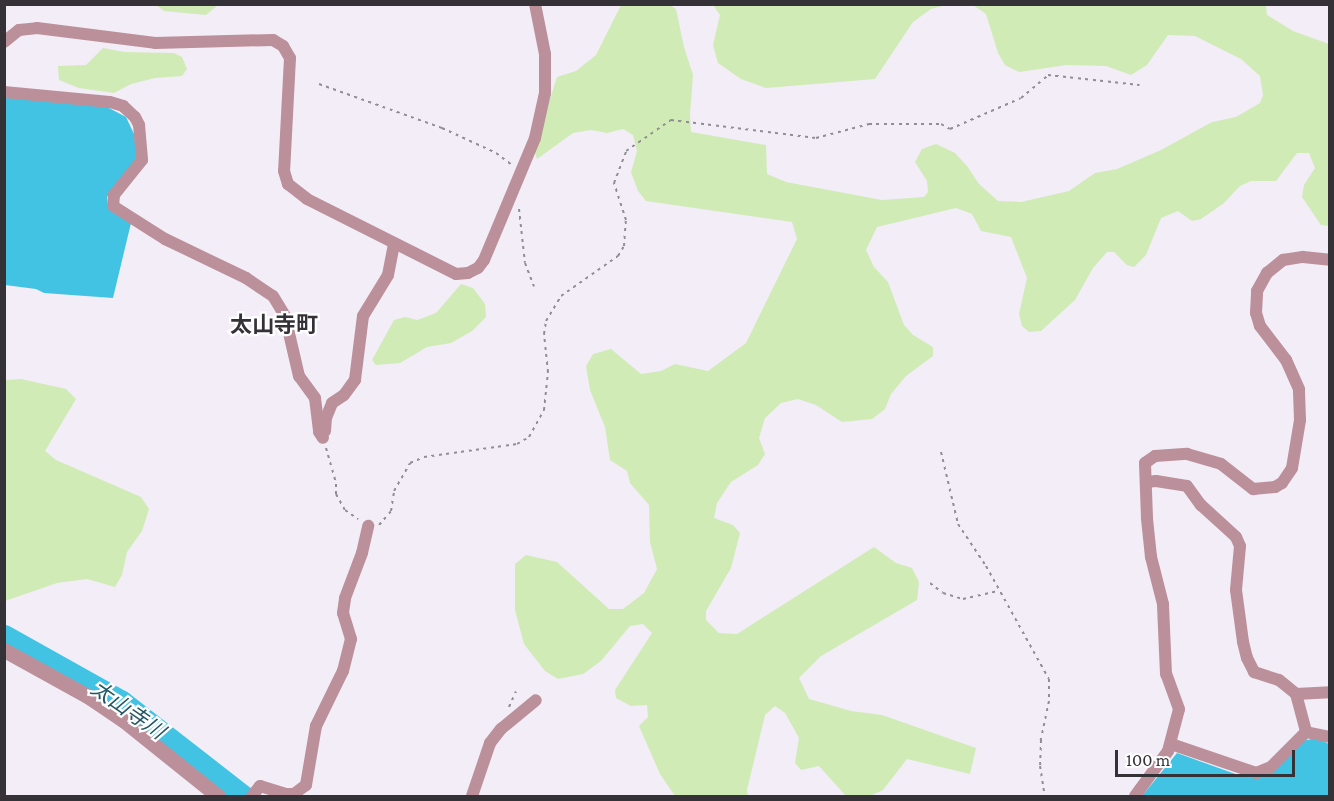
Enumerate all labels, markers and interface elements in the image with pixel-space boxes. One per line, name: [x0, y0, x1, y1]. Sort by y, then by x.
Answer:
district label: 太山寺町: [230, 312, 318, 338]
water label: 太山寺川: [86, 676, 170, 744]
scale bar: [1118, 738, 1298, 776]
text: 100 m: [1126, 750, 1170, 770]

